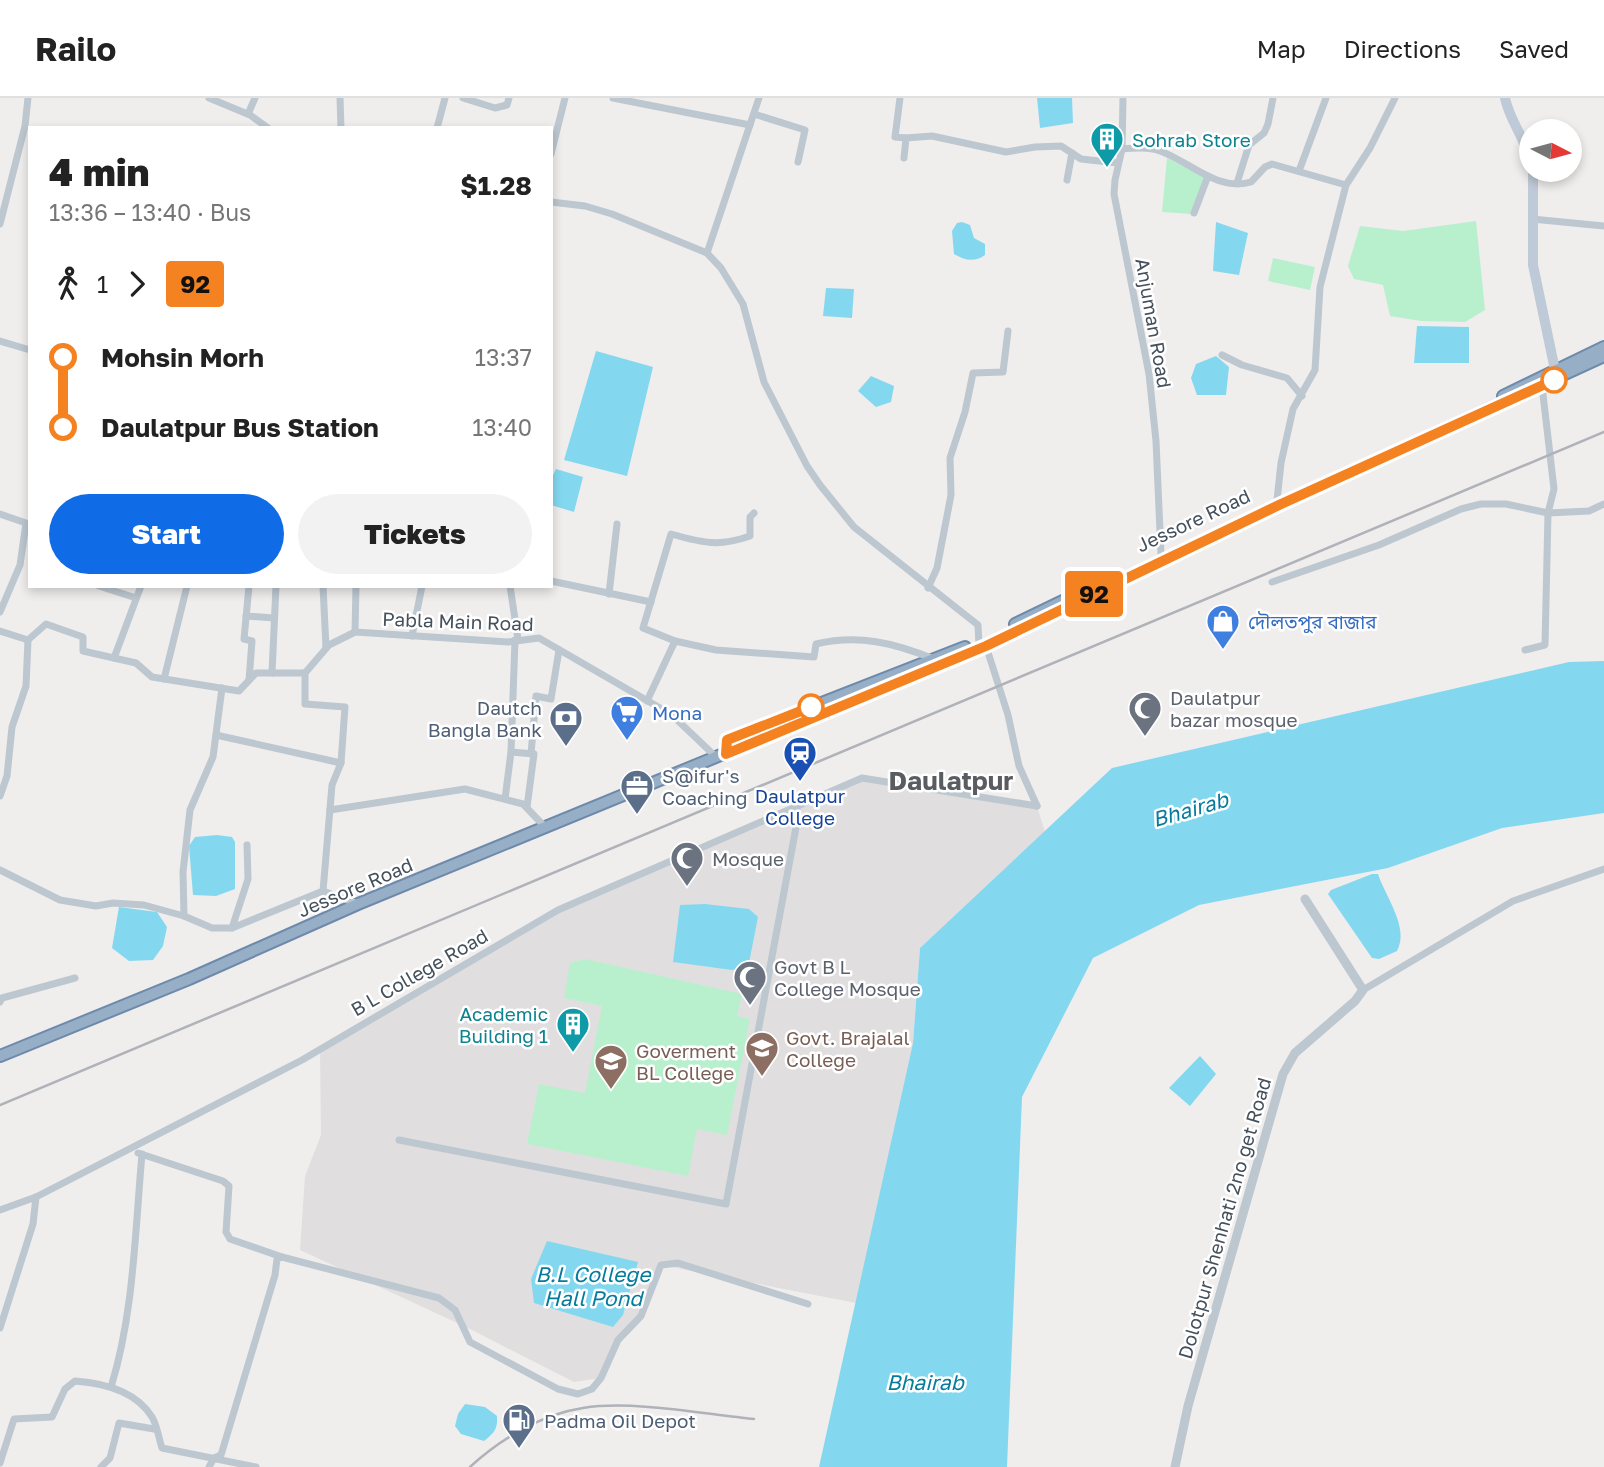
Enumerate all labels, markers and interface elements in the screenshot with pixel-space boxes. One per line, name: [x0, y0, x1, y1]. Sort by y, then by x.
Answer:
text: Railo: [35, 29, 116, 68]
text: Map: [1257, 34, 1306, 63]
text: Directions: [1344, 34, 1461, 63]
text: Saved: [1499, 34, 1569, 63]
north arrow: [1519, 119, 1582, 182]
map controls: [1519, 119, 1582, 182]
building icon: Sohrab Store: [1088, 120, 1126, 169]
place label: Sohrab Store: [1132, 128, 1251, 151]
text: 4 min: [49, 149, 150, 194]
text: $1.28: [460, 170, 532, 201]
text: 13:36 – 13:40 · Bus: [49, 198, 251, 226]
street label: Anjuman Road: [1131, 256, 1177, 390]
icon: walk: [49, 265, 87, 303]
icon: forward: [118, 265, 156, 303]
text: 92: [180, 269, 210, 298]
text: 1: [97, 270, 108, 298]
text: Mohsin Morh: [101, 342, 264, 373]
text: 13:37: [475, 343, 532, 371]
unlabelled marker: [1541, 367, 1567, 393]
text: Daulatpur Bus Station: [101, 412, 379, 443]
text: 13:40: [472, 413, 532, 441]
street label: Jessore Road: [1133, 484, 1253, 556]
button: Start: [49, 494, 284, 574]
button: Tickets: [298, 494, 532, 574]
line badge: 92: [1062, 571, 1126, 617]
text: 92: [1079, 579, 1109, 608]
shop icon: দৌলতপুর বাজার: [1204, 602, 1242, 651]
street label: Pabla Main Road: [382, 607, 534, 635]
place label: দৌলতপুর বাজার: [1248, 610, 1377, 634]
place label: Daulatpur bazar mosque: [1170, 686, 1298, 731]
mosque icon: Daulatpur bazar mosque: [1126, 689, 1164, 738]
supermarket icon: Mona: [608, 693, 646, 742]
unlabelled marker: [798, 694, 824, 720]
place label: Dautch Bangla Bank: [428, 696, 542, 741]
bank icon: Dautch Bangla Bank: [547, 699, 585, 748]
place label: Mona: [652, 701, 702, 724]
station icon: Daulatpur College: [781, 734, 819, 783]
place label: S@ifur's Coaching: [662, 764, 748, 809]
district label: Daulatpur: [889, 765, 1013, 796]
office icon: S@ifur's Coaching: [618, 767, 656, 816]
place label: Daulatpur College: [755, 784, 846, 829]
water label: Bhairab: [1149, 785, 1233, 832]
mosque icon: Mosque: [668, 839, 706, 888]
place label: Mosque: [712, 847, 784, 870]
street label: Jessore Road: [294, 852, 416, 922]
street label: B L College Road: [346, 923, 492, 1021]
place label: Govt B L College Mosque: [774, 955, 921, 1000]
mosque icon: Govt B L College Mosque: [731, 958, 769, 1007]
place label: Academic Building 1: [459, 1002, 548, 1047]
building icon: Academic Building 1: [554, 1005, 592, 1054]
place label: Govt. Brajalal College: [786, 1026, 910, 1071]
school or university icon: Govt. Brajalal College: [743, 1029, 781, 1078]
place label: Goverment BL College: [636, 1039, 736, 1084]
school or university icon: Goverment BL College: [592, 1042, 630, 1091]
street label: Dolotpur Shenhati 2no get Road: [1173, 1075, 1275, 1361]
water label: B.L College Hall Pond: [536, 1261, 652, 1311]
water label: Bhairab: [886, 1369, 966, 1395]
fuel station icon: Padma Oil Depot: [500, 1401, 538, 1450]
place label: Padma Oil Depot: [544, 1409, 696, 1432]

